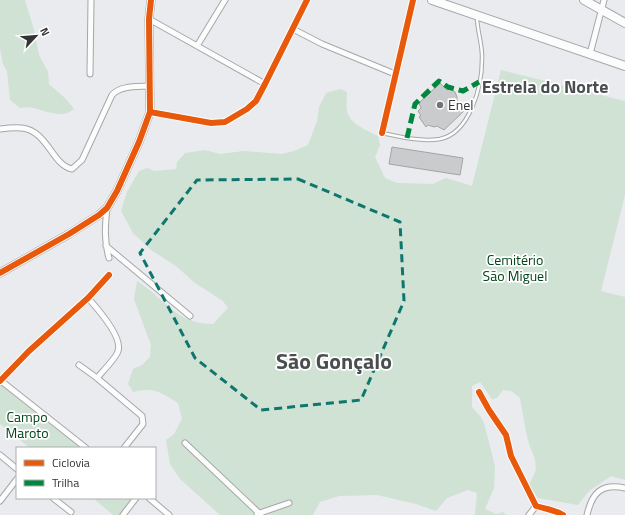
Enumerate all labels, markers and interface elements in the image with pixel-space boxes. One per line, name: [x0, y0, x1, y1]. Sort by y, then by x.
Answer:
north arrow: [16, 16, 56, 56]
text: N: [36, 25, 54, 39]
district label: Estrela do Norte: [482, 73, 608, 100]
place label: Enel: [448, 94, 474, 115]
marker: Enel: [435, 100, 445, 110]
park label: Cemitério São Miguel: [483, 249, 547, 286]
district label: São Gonçalo: [276, 344, 392, 378]
park label: Campo Maroto: [5, 406, 49, 443]
legend: [16, 447, 156, 499]
text: Ciclovia: [52, 453, 90, 472]
text: Trilha: [52, 473, 79, 492]

